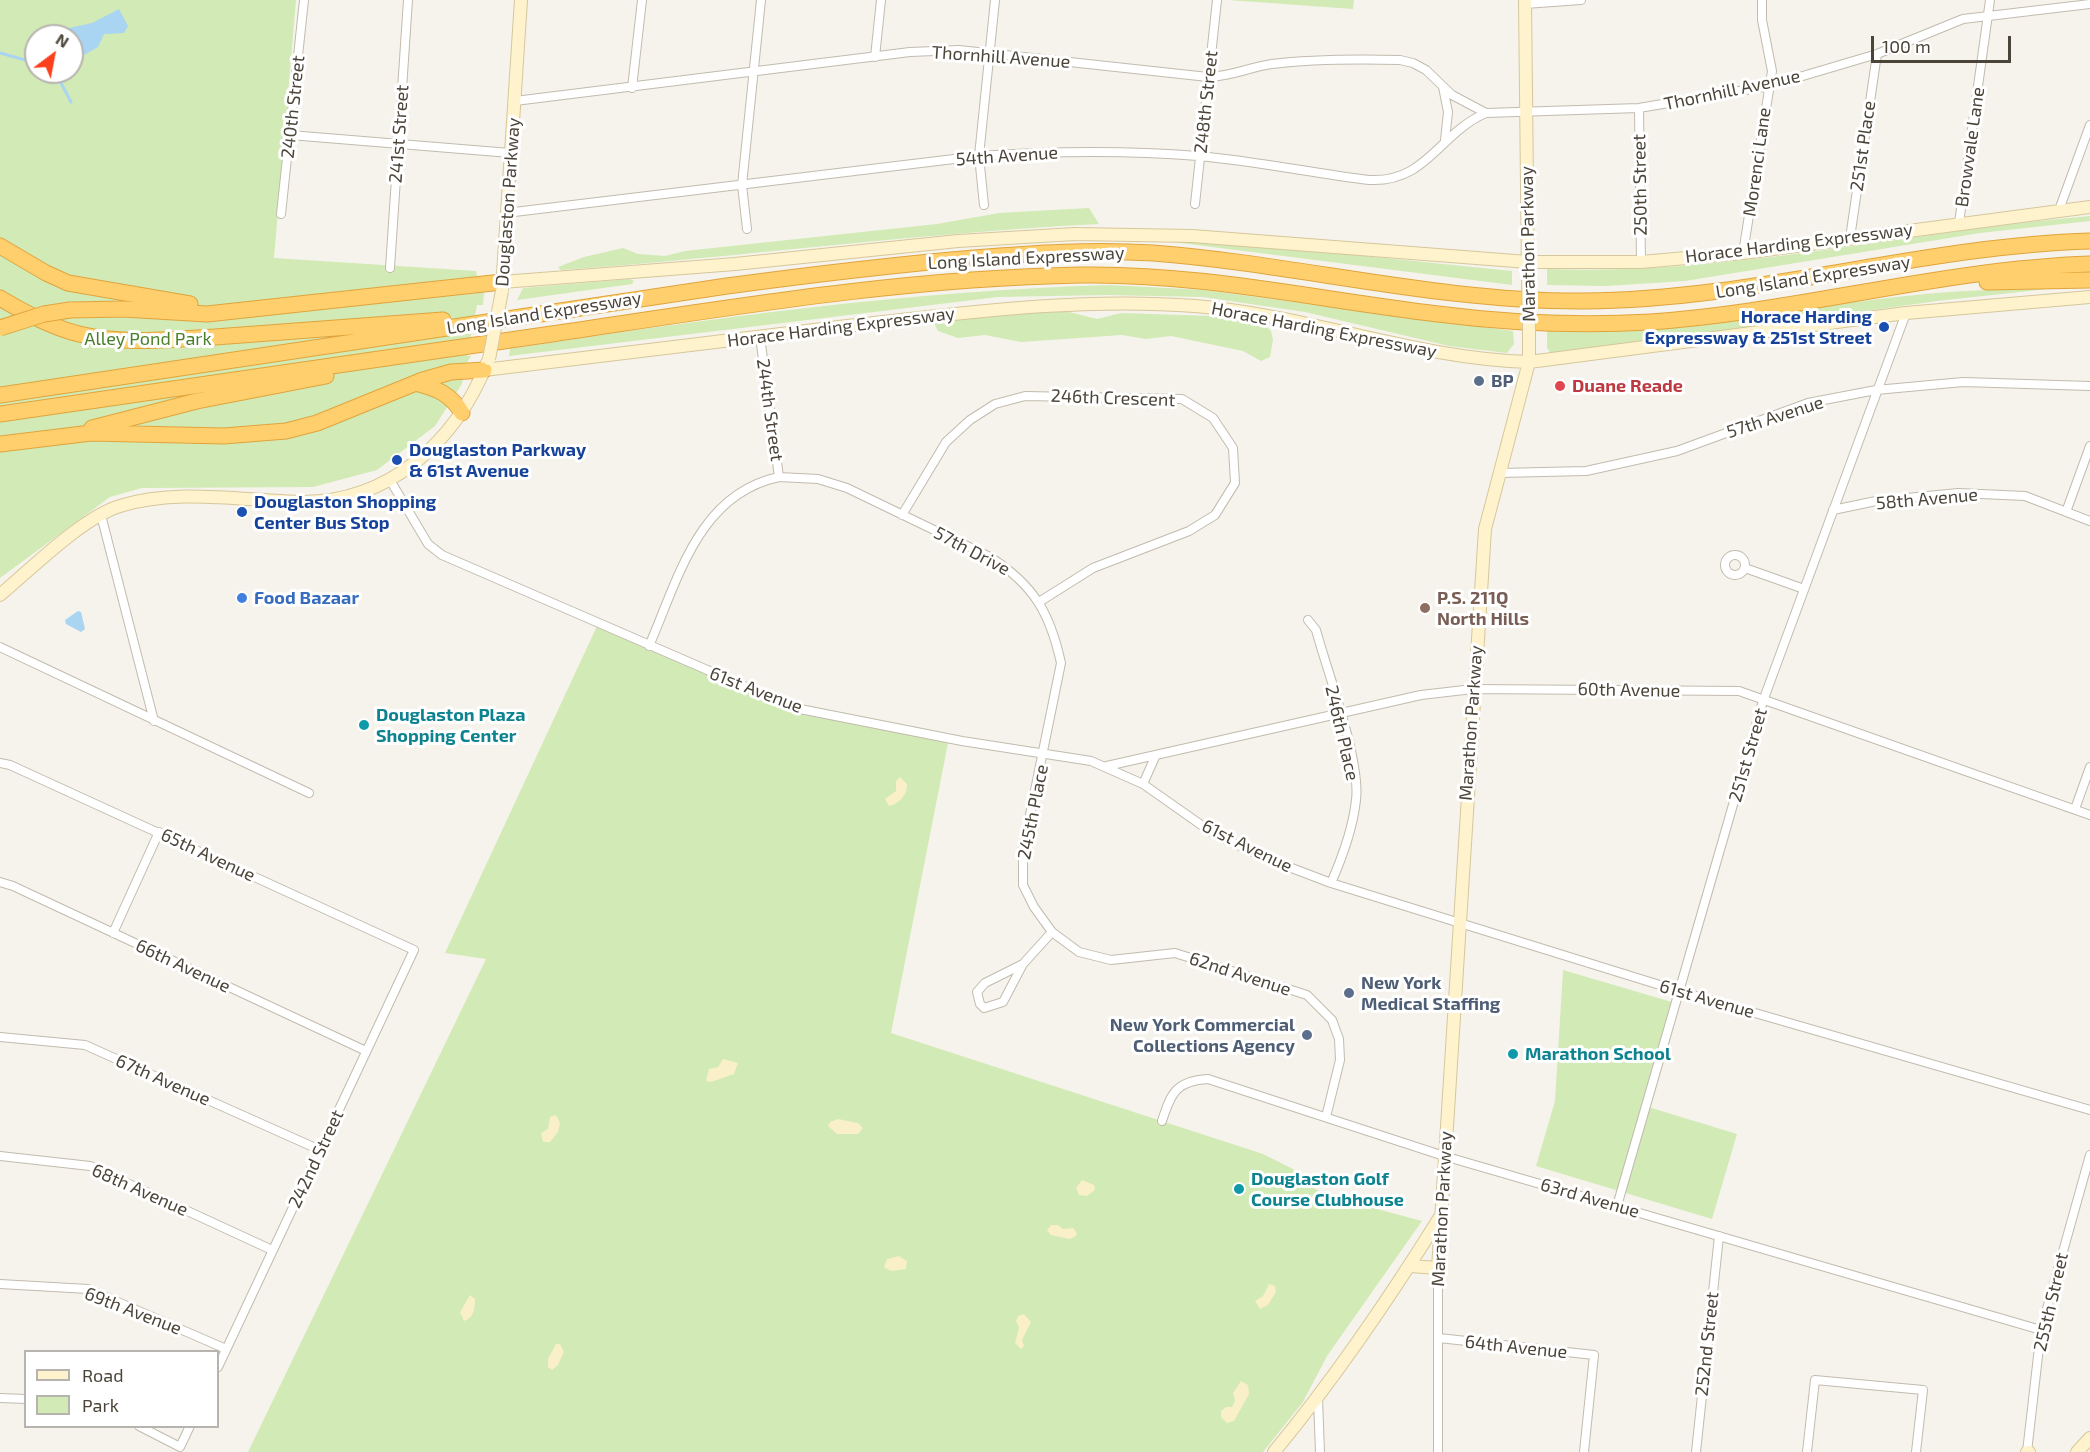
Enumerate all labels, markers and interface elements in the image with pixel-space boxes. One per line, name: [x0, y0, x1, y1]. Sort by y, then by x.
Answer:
north arrow: [24, 24, 84, 84]
scale bar: [1874, 24, 2014, 62]
text: N: [53, 29, 73, 51]
text: 100 m: [1882, 35, 1931, 57]
street label: Thornhill Avenue: [931, 41, 1071, 73]
street label: 248th Street: [1190, 49, 1222, 155]
street label: 240th Street: [277, 54, 309, 160]
street label: Thornhill Avenue: [1662, 65, 1802, 115]
street label: 241st Street: [385, 84, 413, 184]
street label: Browvale Lane: [1951, 86, 1989, 208]
street label: 251st Place: [1846, 99, 1880, 193]
street label: Morenci Lane: [1739, 106, 1775, 218]
street label: Douglaston Parkway: [491, 117, 525, 287]
street label: 250th Street: [1628, 134, 1652, 236]
street label: 54th Avenue: [955, 142, 1059, 170]
street label: Marathon Parkway: [1516, 166, 1540, 322]
street label: Horace Harding Expressway: [1684, 218, 1914, 268]
street label: Long Island Expressway: [927, 242, 1125, 274]
street label: Long Island Expressway: [1714, 251, 1912, 303]
street label: Long Island Expressway: [445, 287, 643, 339]
street label: Horace Harding Expressway: [1210, 298, 1438, 362]
street label: Horace Harding Expressway: [726, 302, 956, 352]
place label: Horace Harding Expressway & 251st Street: [1645, 306, 1872, 348]
marker: Horace Harding Expressway & 251st Street: [1877, 320, 1891, 334]
park label: Alley Pond Park: [84, 328, 212, 350]
street label: 244th Street: [752, 357, 788, 463]
place label: BP: [1491, 370, 1514, 392]
marker: BP: [1472, 374, 1486, 388]
place label: Duane Reade: [1572, 375, 1683, 397]
marker: Duane Reade: [1553, 379, 1567, 393]
street label: 246th Crescent: [1050, 385, 1176, 411]
street label: 57th Avenue: [1724, 391, 1826, 443]
place label: Douglaston Parkway & 61st Avenue: [409, 439, 586, 482]
marker: Douglaston Parkway & 61st Avenue: [390, 453, 404, 467]
street label: 58th Avenue: [1875, 484, 1979, 514]
place label: Douglaston Shopping Center Bus Stop: [254, 491, 436, 534]
marker: Douglaston Shopping Center Bus Stop: [235, 505, 249, 519]
street label: 57th Drive: [930, 522, 1014, 580]
place label: Food Bazaar: [254, 587, 359, 609]
place label: P.S. 211Q North Hills: [1437, 587, 1529, 630]
marker: Food Bazaar: [235, 591, 249, 605]
marker: P.S. 211Q North Hills: [1418, 601, 1432, 615]
street label: Marathon Parkway: [1455, 645, 1487, 801]
street label: 61st Avenue: [706, 662, 806, 718]
street label: 60th Avenue: [1577, 678, 1681, 702]
street label: 246th Place: [1321, 683, 1363, 783]
place label: Douglaston Plaza Shopping Center: [376, 704, 525, 746]
street label: 251st Street: [1724, 705, 1772, 805]
marker: Douglaston Plaza Shopping Center: [357, 718, 371, 732]
street label: 245th Place: [1013, 763, 1053, 861]
street label: 61st Avenue: [1198, 815, 1296, 877]
street label: 65th Avenue: [157, 824, 259, 886]
street label: 66th Avenue: [132, 935, 234, 997]
street label: 62nd Avenue: [1186, 947, 1294, 1001]
place label: New York Medical Staffing: [1361, 972, 1500, 1014]
street label: 61st Avenue: [1657, 975, 1757, 1023]
marker: New York Medical Staffing: [1342, 986, 1356, 1000]
place label: New York Commercial Collections Agency: [1110, 1014, 1295, 1056]
marker: New York Commercial Collections Agency: [1300, 1028, 1314, 1042]
place label: Marathon School: [1525, 1043, 1671, 1065]
marker: Marathon School: [1506, 1047, 1520, 1061]
street label: 67th Avenue: [112, 1050, 214, 1110]
street label: 242nd Street: [284, 1106, 348, 1212]
street label: Marathon Parkway: [1427, 1131, 1457, 1287]
street label: 68th Avenue: [89, 1159, 191, 1221]
place label: Douglaston Golf Course Clubhouse: [1251, 1168, 1404, 1210]
street label: 63rd Avenue: [1538, 1174, 1642, 1222]
marker: Douglaston Golf Course Clubhouse: [1232, 1182, 1246, 1196]
street label: 255th Street: [2029, 1250, 2073, 1354]
street label: 69th Avenue: [81, 1283, 185, 1339]
street label: 252nd Street: [1691, 1291, 1723, 1397]
street label: 64th Avenue: [1464, 1331, 1568, 1363]
legend: [24, 1350, 219, 1428]
text: Road: [82, 1364, 123, 1386]
text: Park: [82, 1394, 119, 1416]

